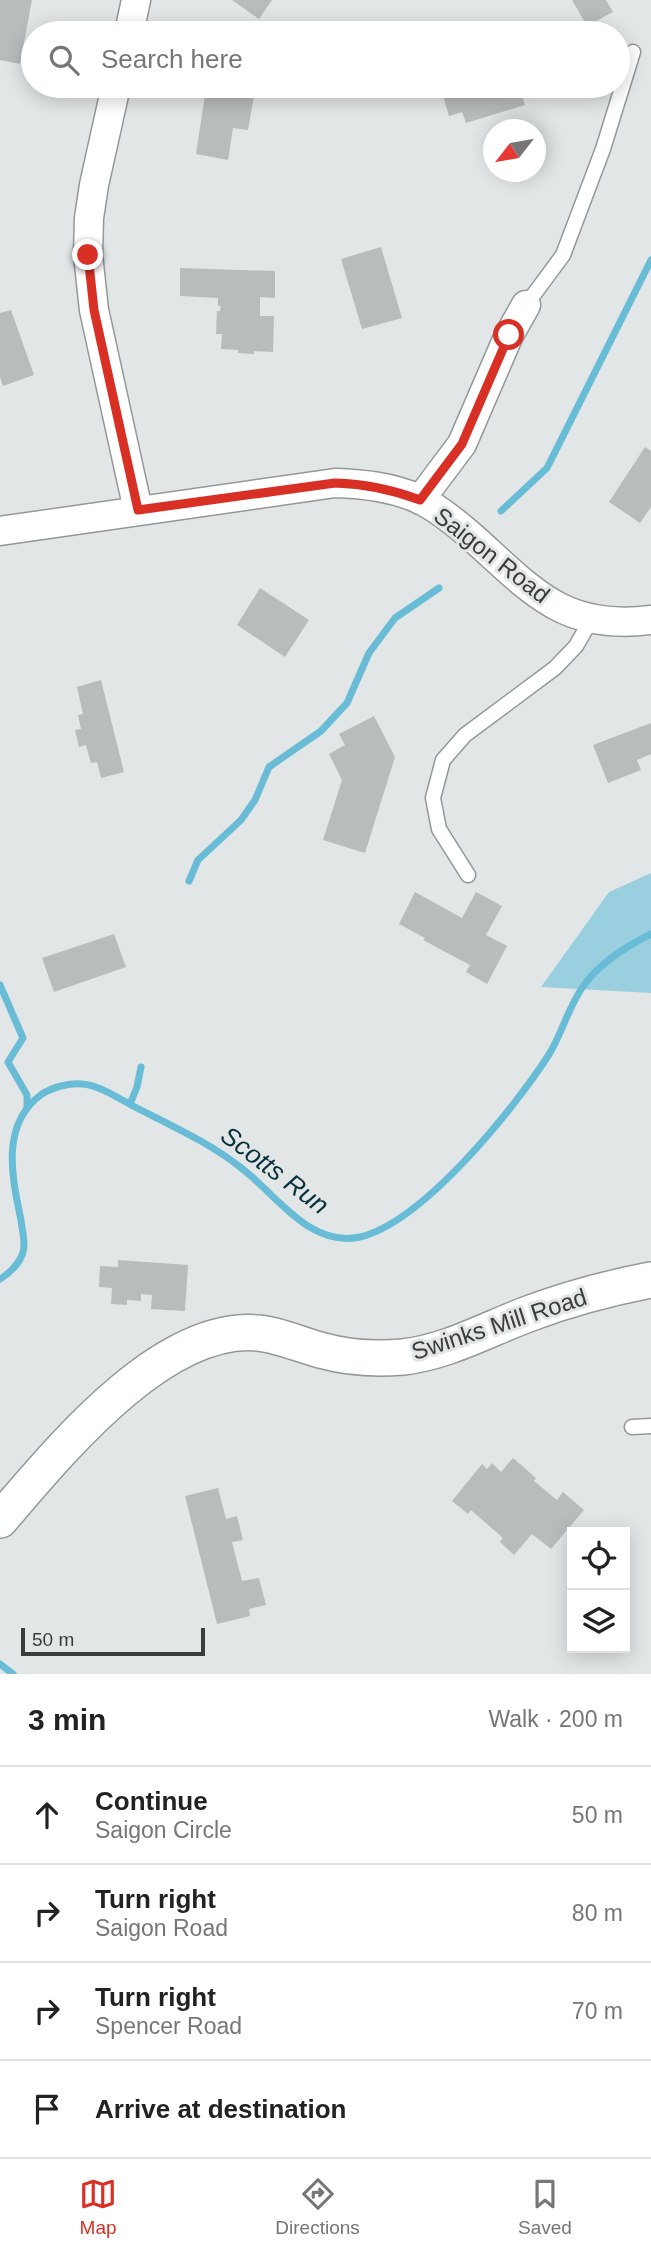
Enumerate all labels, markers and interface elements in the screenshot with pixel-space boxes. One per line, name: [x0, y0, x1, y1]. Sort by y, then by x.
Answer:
search box: [21, 21, 630, 98]
icon: search: [45, 41, 83, 79]
text: Search here: [101, 44, 243, 74]
north arrow: [483, 119, 546, 182]
route end: [72, 239, 103, 270]
route start: [493, 319, 524, 350]
street label: Saigon Road: [429, 502, 555, 608]
water label: Scotts Run: [215, 1120, 335, 1220]
street label: Swinks Mill Road: [408, 1283, 590, 1365]
map controls: [567, 1527, 630, 1653]
button: locate: [567, 1527, 630, 1590]
button: layers: [567, 1590, 630, 1653]
scale bar: [21, 1625, 205, 1657]
text: 50 m: [32, 1629, 74, 1650]
text: 3 min: [28, 1703, 106, 1736]
text: Walk · 200 m: [488, 1706, 623, 1732]
text: Continue: [95, 1786, 208, 1816]
icon: ahead: [28, 1796, 66, 1834]
text: 50 m: [572, 1802, 623, 1828]
text: Saigon Circle: [95, 1817, 232, 1843]
text: Turn right: [95, 1884, 216, 1914]
icon: right: [28, 1894, 66, 1932]
text: 80 m: [572, 1900, 623, 1926]
text: Saigon Road: [95, 1915, 228, 1941]
text: Turn right: [95, 1982, 216, 2012]
icon: right: [28, 1992, 66, 2030]
text: 70 m: [572, 1998, 623, 2024]
text: Spencer Road: [95, 2013, 242, 2039]
icon: arrive: [28, 2090, 66, 2128]
text: Arrive at destination: [95, 2094, 346, 2124]
tab: Map: [79, 2175, 117, 2239]
tab: Directions: [275, 2175, 360, 2239]
tab: Saved: [518, 2175, 572, 2239]

